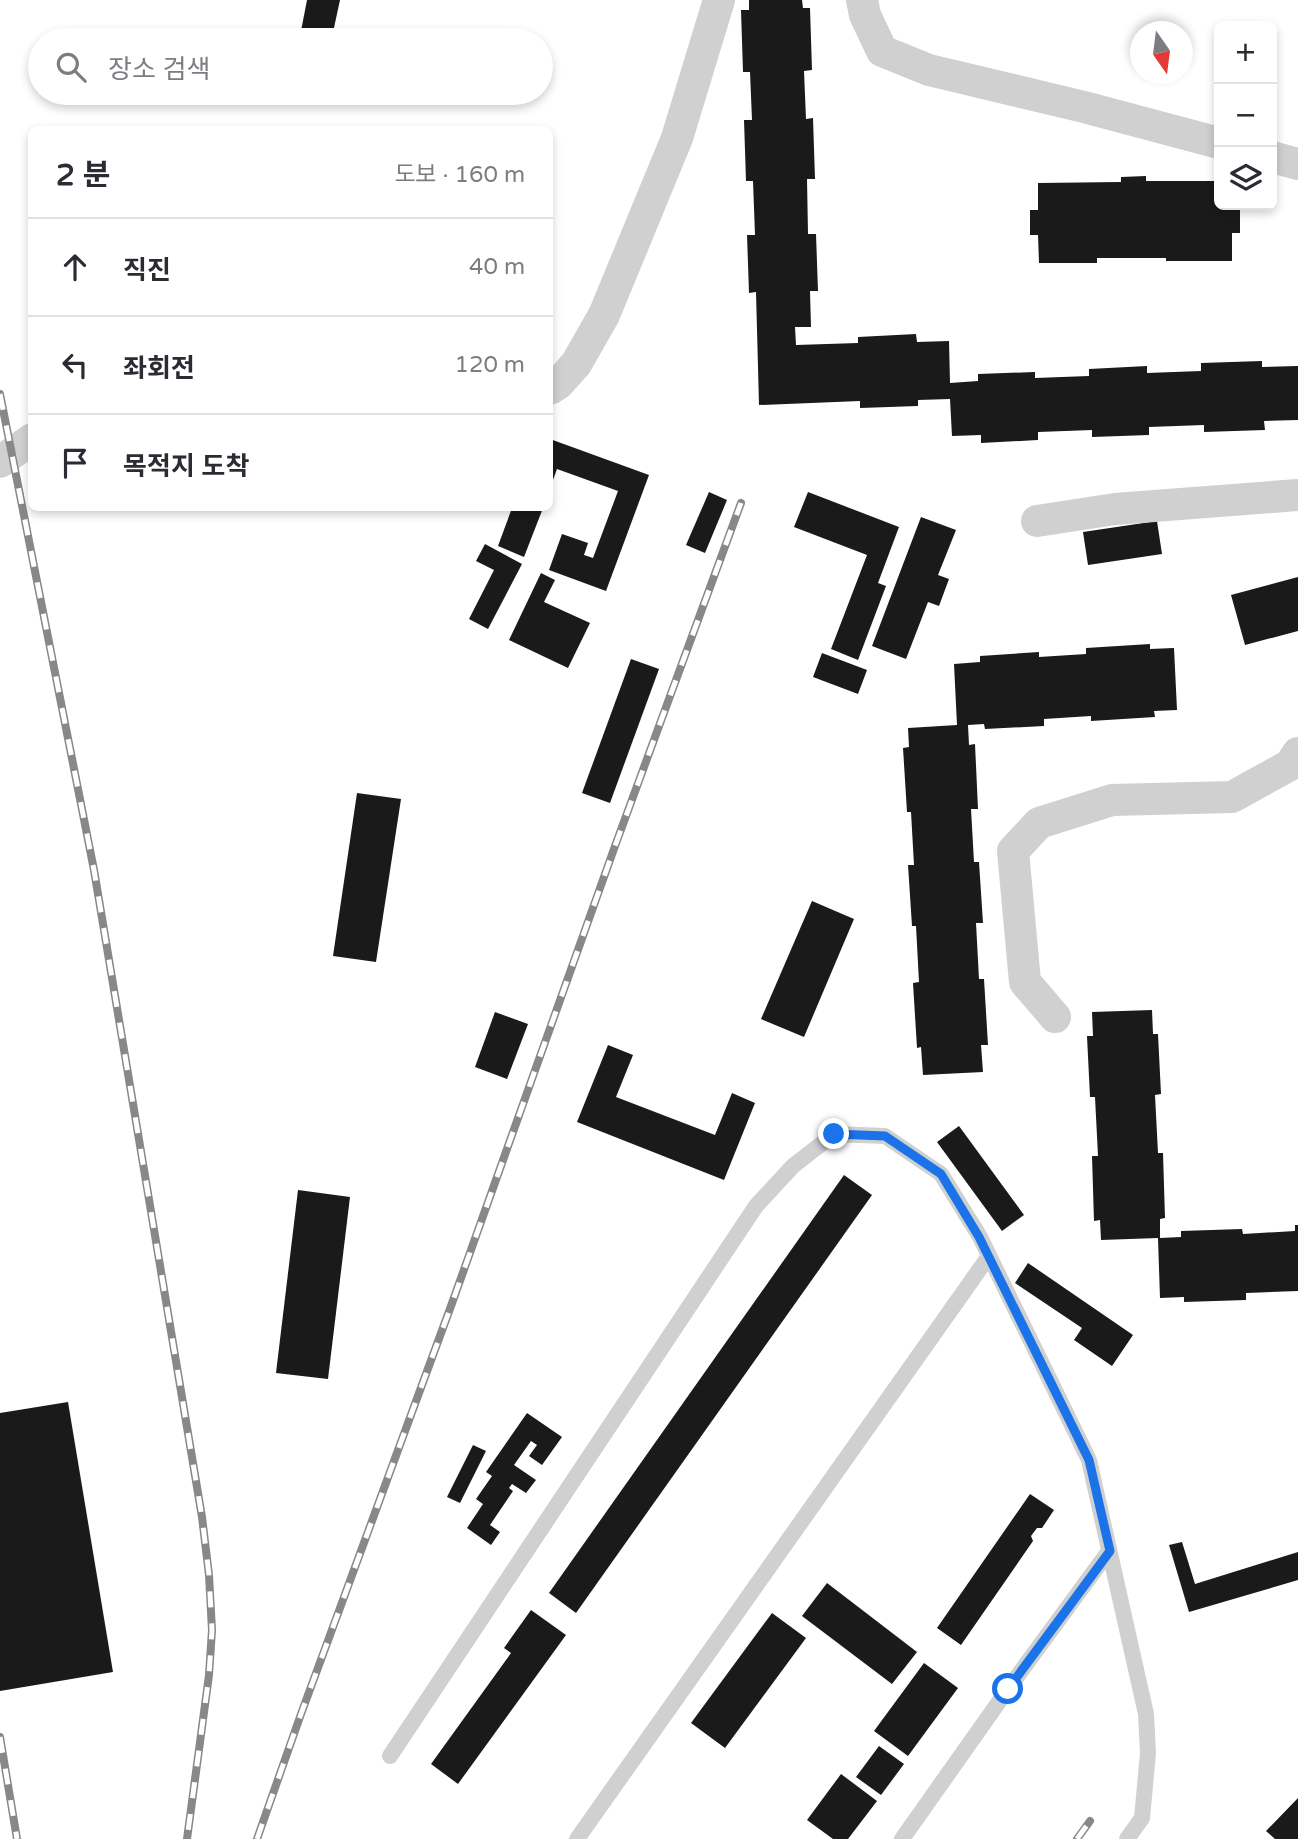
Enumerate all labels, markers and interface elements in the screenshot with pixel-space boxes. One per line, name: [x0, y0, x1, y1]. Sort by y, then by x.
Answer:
north arrow: [1130, 21, 1193, 84]
map controls: [1214, 21, 1277, 210]
button: +: [1214, 21, 1277, 84]
search box: [28, 28, 553, 105]
icon: search: [52, 48, 90, 86]
text: 장소 검색: [108, 54, 210, 85]
button: −: [1214, 84, 1277, 147]
button: layers: [1214, 147, 1277, 210]
text: 2 분: [56, 157, 110, 194]
text: 도보 · 160 m: [394, 161, 525, 189]
icon: ahead: [56, 248, 94, 286]
text: 40 m: [469, 253, 525, 281]
text: 직진: [123, 255, 171, 286]
icon: left: [56, 346, 94, 384]
text: 120 m: [455, 351, 525, 379]
text: 좌회전: [123, 353, 195, 384]
icon: arrive: [56, 444, 94, 482]
text: 목적지 도착: [123, 451, 249, 482]
route end: [818, 1118, 849, 1149]
route start: [992, 1673, 1023, 1704]

